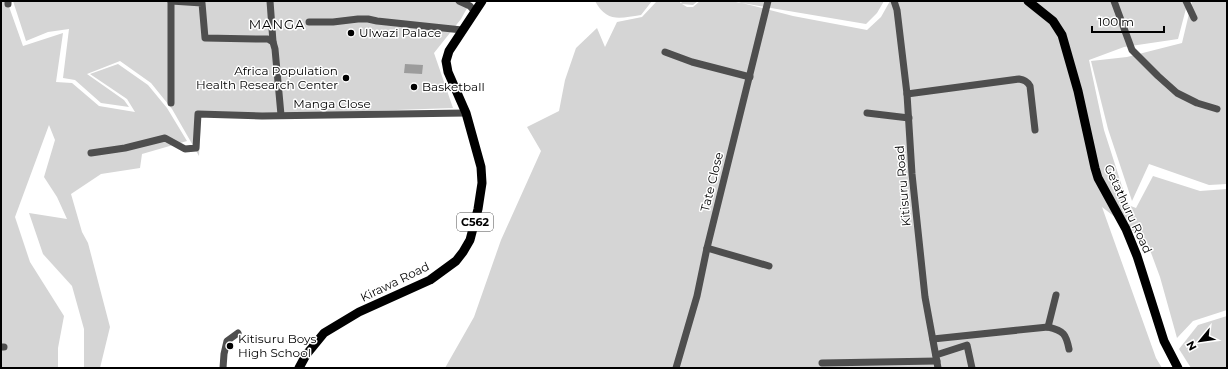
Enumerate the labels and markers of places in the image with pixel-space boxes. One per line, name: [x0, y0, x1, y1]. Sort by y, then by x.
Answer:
place label: Ulwazi Palace: [359, 25, 441, 40]
marker: Ulwazi Palace: [346, 28, 356, 38]
place label: Africa Population Health Research Center: [196, 63, 338, 92]
marker: Africa Population Health Research Center: [341, 73, 351, 83]
place label: Basketball: [422, 79, 485, 94]
marker: Basketball: [409, 82, 419, 92]
place label: Kitisuru Boys High School: [238, 331, 317, 360]
marker: Kitisuru Boys High School: [225, 341, 235, 351]

